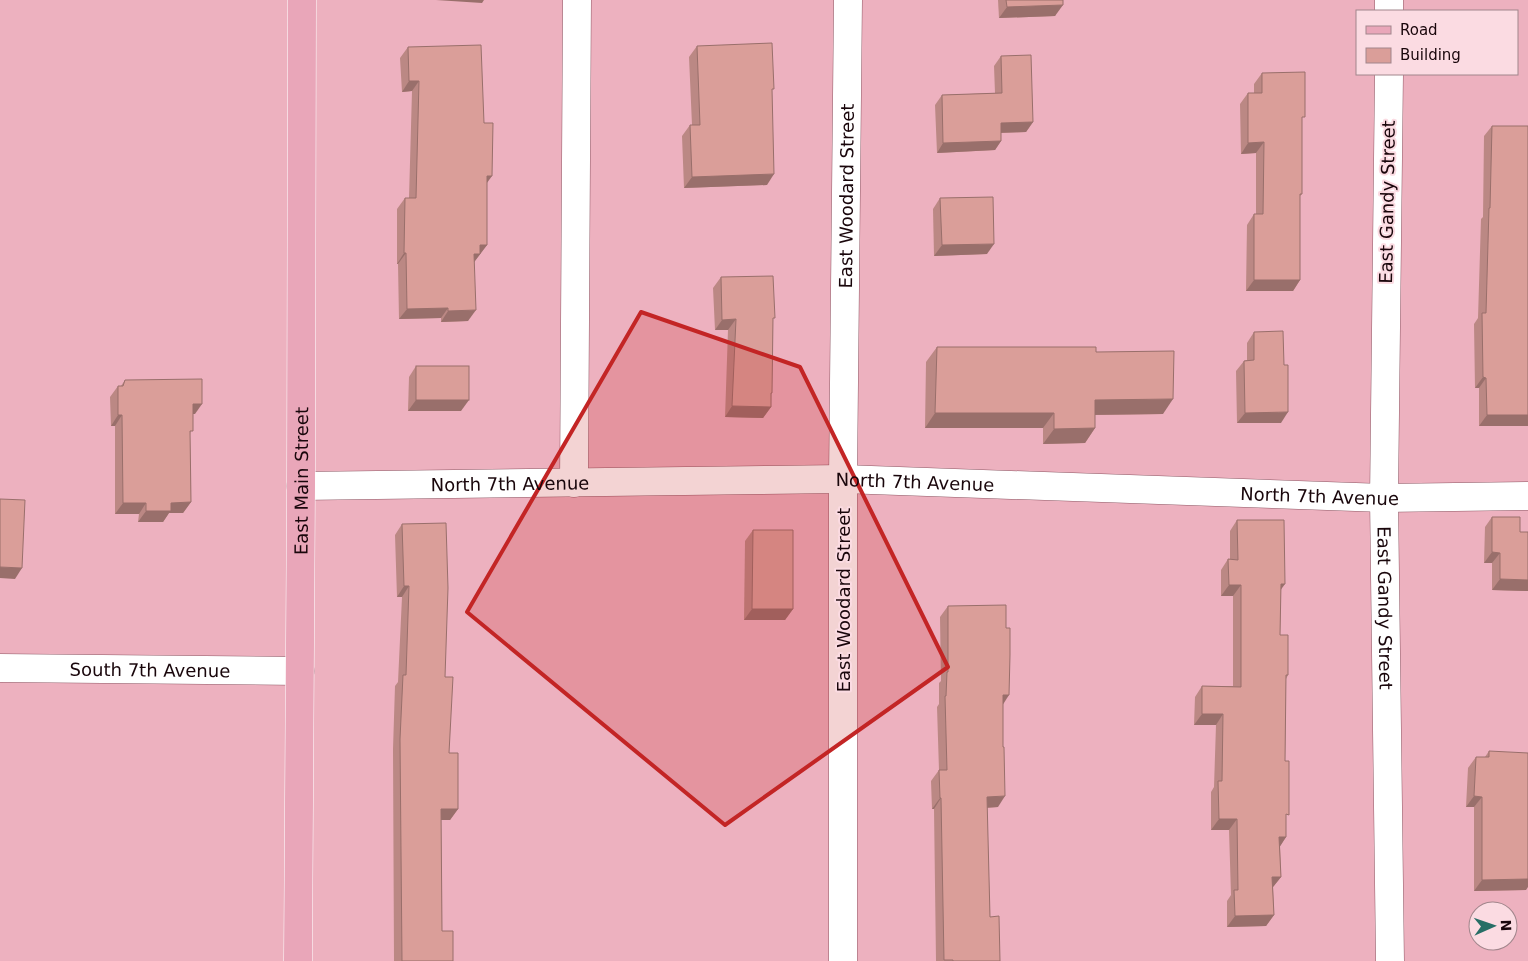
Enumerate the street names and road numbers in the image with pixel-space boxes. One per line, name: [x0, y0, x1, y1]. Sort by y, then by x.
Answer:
street label: East Woodard Street: [834, 103, 857, 289]
street label: East Gandy Street: [1375, 120, 1399, 284]
street label: East Main Street: [290, 407, 312, 555]
street label: North 7th Avenue: [835, 468, 995, 495]
street label: North 7th Avenue: [431, 472, 589, 495]
street label: North 7th Avenue: [1240, 482, 1399, 509]
street label: East Woodard Street: [833, 508, 854, 692]
street label: East Gandy Street: [1374, 526, 1397, 690]
street label: South 7th Avenue: [70, 658, 230, 681]

